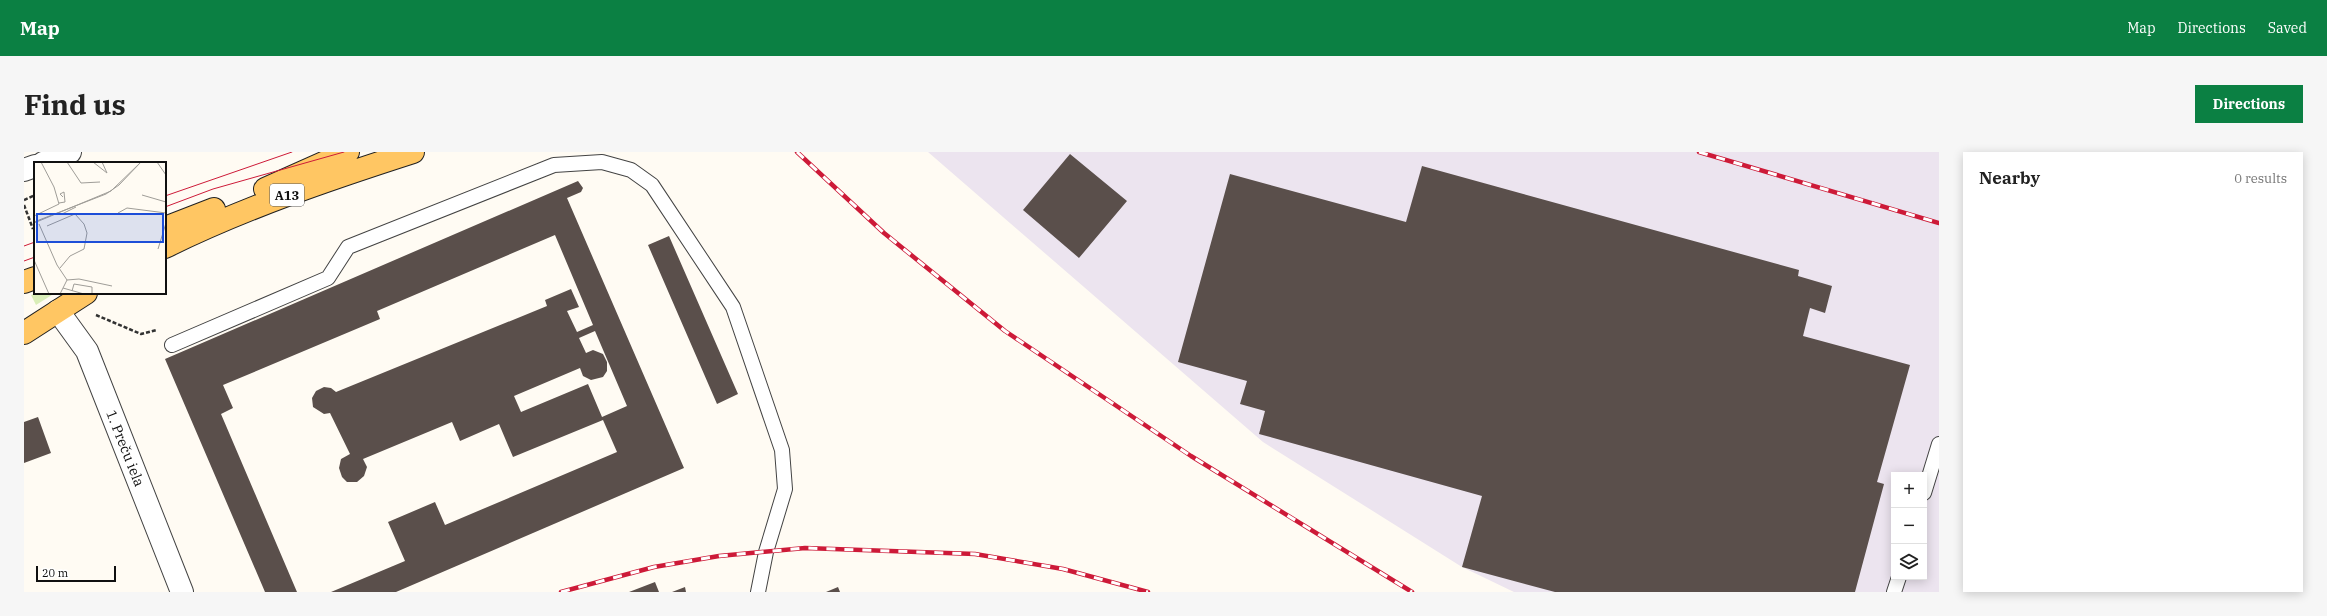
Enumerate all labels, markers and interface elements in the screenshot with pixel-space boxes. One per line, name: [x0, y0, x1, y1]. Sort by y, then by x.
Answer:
text: Map: [20, 16, 60, 40]
text: Map: [2127, 19, 2156, 37]
text: Directions: [2178, 19, 2246, 37]
text: Saved: [2268, 19, 2307, 37]
button: Directions: [2195, 85, 2303, 123]
text: Find us: [24, 86, 126, 123]
inset map: [34, 162, 166, 294]
text: Nearby: [1979, 167, 2040, 189]
text: 0 results: [2234, 170, 2287, 187]
road number: A13: [270, 184, 304, 206]
street label: 1. Preču iela: [102, 407, 149, 489]
map controls: [1891, 472, 1927, 580]
button: +: [1891, 472, 1927, 508]
button: −: [1891, 508, 1927, 544]
button: layers: [1891, 544, 1927, 580]
scale bar: [36, 564, 116, 583]
text: 20 m: [42, 566, 68, 580]

